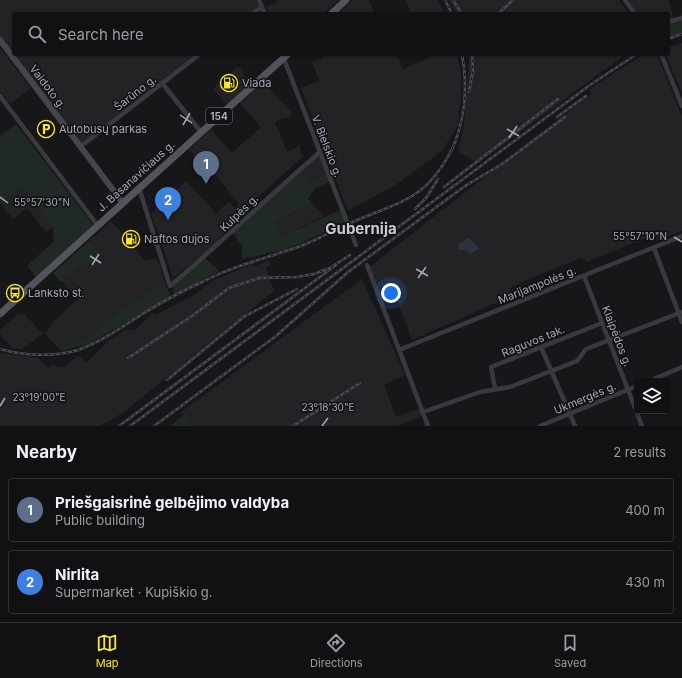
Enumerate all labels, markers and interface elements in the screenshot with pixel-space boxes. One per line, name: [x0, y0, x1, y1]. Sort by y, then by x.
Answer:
search box: [12, 12, 670, 56]
icon: search: [26, 23, 48, 45]
text: Search here: [58, 25, 144, 44]
street label: Vaidoto g.: [27, 62, 69, 112]
street label: Šarūno g.: [111, 72, 159, 114]
fuel station icon: Viada: [219, 73, 239, 93]
place label: Viada: [242, 76, 271, 90]
road number: 154: [206, 108, 232, 124]
street label: V. Bielskio g.: [309, 113, 345, 179]
parking icon: Autobusų parkas: [36, 119, 56, 139]
place label: Autobusų parkas: [59, 122, 147, 136]
street label: J. Basanavičiaus g.: [94, 138, 178, 214]
pin: 1: [193, 151, 219, 184]
pin: 2: [155, 187, 181, 220]
street label: Kulpės g.: [217, 191, 261, 235]
text: 55°57'30"N: [14, 196, 70, 208]
district label: Gubernija: [325, 219, 397, 238]
fuel station icon: Naftos dujos: [121, 229, 141, 249]
text: 55°57'10"N: [613, 230, 667, 242]
place label: Naftos dujos: [144, 232, 210, 246]
street label: Marijampolės g.: [496, 263, 578, 307]
bus stop icon: Lanksto st.: [5, 283, 25, 303]
your location: [381, 283, 401, 303]
place label: Lanksto st.: [28, 286, 85, 300]
street label: Klaipėdos g.: [599, 304, 635, 368]
street label: Raguvos tak.: [499, 322, 567, 360]
map controls: [634, 378, 670, 414]
button: layers: [634, 378, 670, 414]
street label: Ukmergės g.: [552, 379, 618, 417]
text: 23°19'00"E: [12, 391, 66, 403]
text: 23°18'30"E: [301, 401, 355, 413]
text: Nearby: [16, 442, 77, 462]
text: 2 results: [613, 444, 666, 460]
text: Priešgaisrinė gelbėjimo valdyba: [55, 493, 289, 512]
text: 1: [27, 502, 33, 518]
text: 400 m: [625, 502, 665, 518]
text: Public building: [55, 512, 145, 528]
text: Nirlita: [55, 565, 99, 584]
text: 2: [26, 574, 34, 590]
text: 430 m: [625, 574, 665, 590]
text: Supermarket · Kupiškio g.: [55, 584, 213, 600]
tab: Map: [96, 632, 119, 670]
tab: Directions: [310, 632, 363, 670]
tab: Saved: [554, 632, 586, 670]

